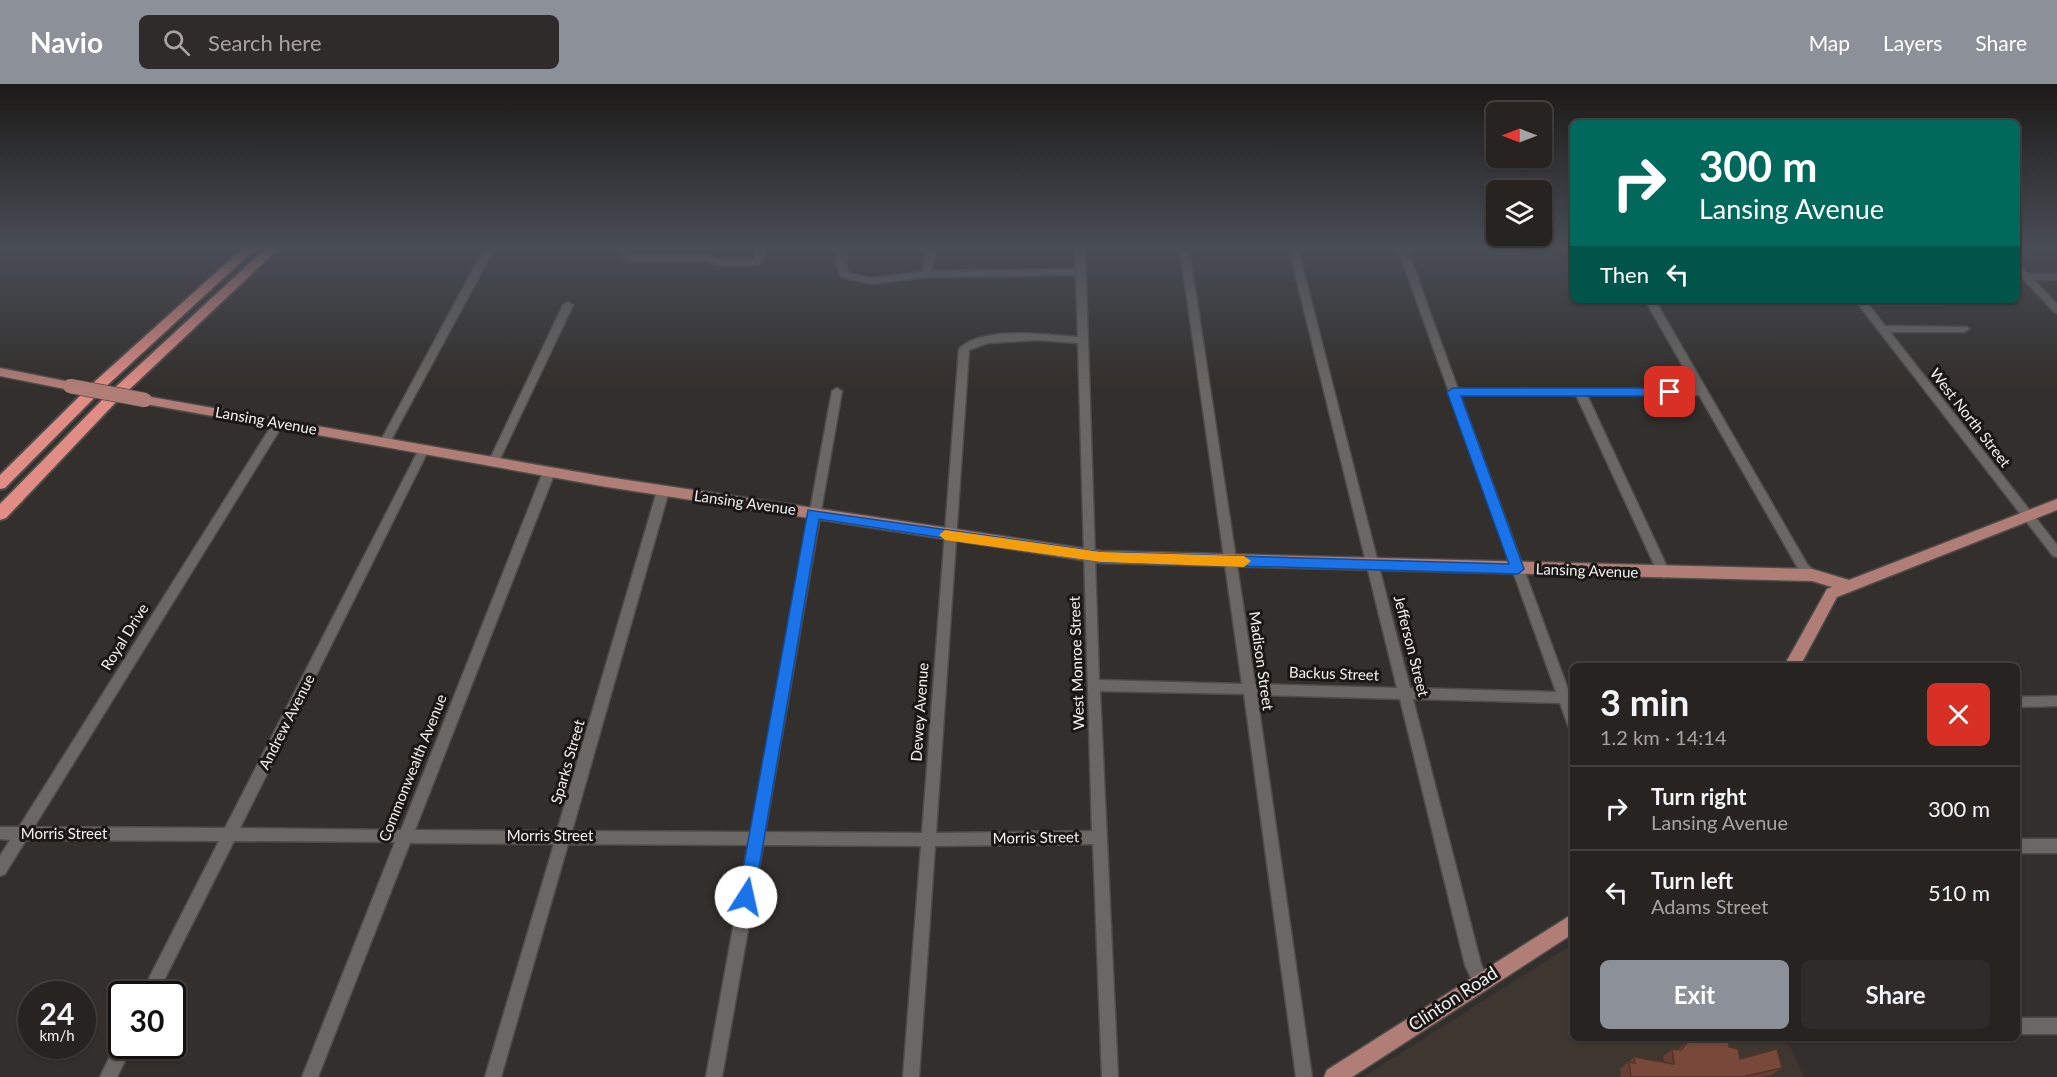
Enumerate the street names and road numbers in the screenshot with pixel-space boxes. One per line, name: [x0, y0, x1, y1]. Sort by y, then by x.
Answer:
street label: West North Street: [1927, 364, 2015, 471]
street label: Lansing Avenue: [214, 402, 318, 438]
street label: Lansing Avenue: [693, 486, 797, 518]
street label: Lansing Avenue: [1535, 559, 1639, 581]
street label: Jefferson Street: [1391, 593, 1433, 699]
street label: West Monroe Street: [1065, 595, 1087, 730]
street label: Royal Drive: [97, 600, 152, 673]
street label: Madison Street: [1246, 610, 1278, 712]
street label: Dewey Avenue: [907, 662, 931, 762]
street label: Backus Street: [1289, 662, 1380, 684]
street label: Andrew Avenue: [254, 671, 318, 772]
street label: Commonwealth Avenue: [374, 691, 450, 844]
street label: Sparks Street: [546, 717, 588, 806]
street label: Morris Street: [21, 824, 108, 842]
street label: Morris Street: [507, 826, 594, 844]
street label: Morris Street: [993, 827, 1080, 847]
street label: Clinton Road: [1404, 961, 1501, 1035]

